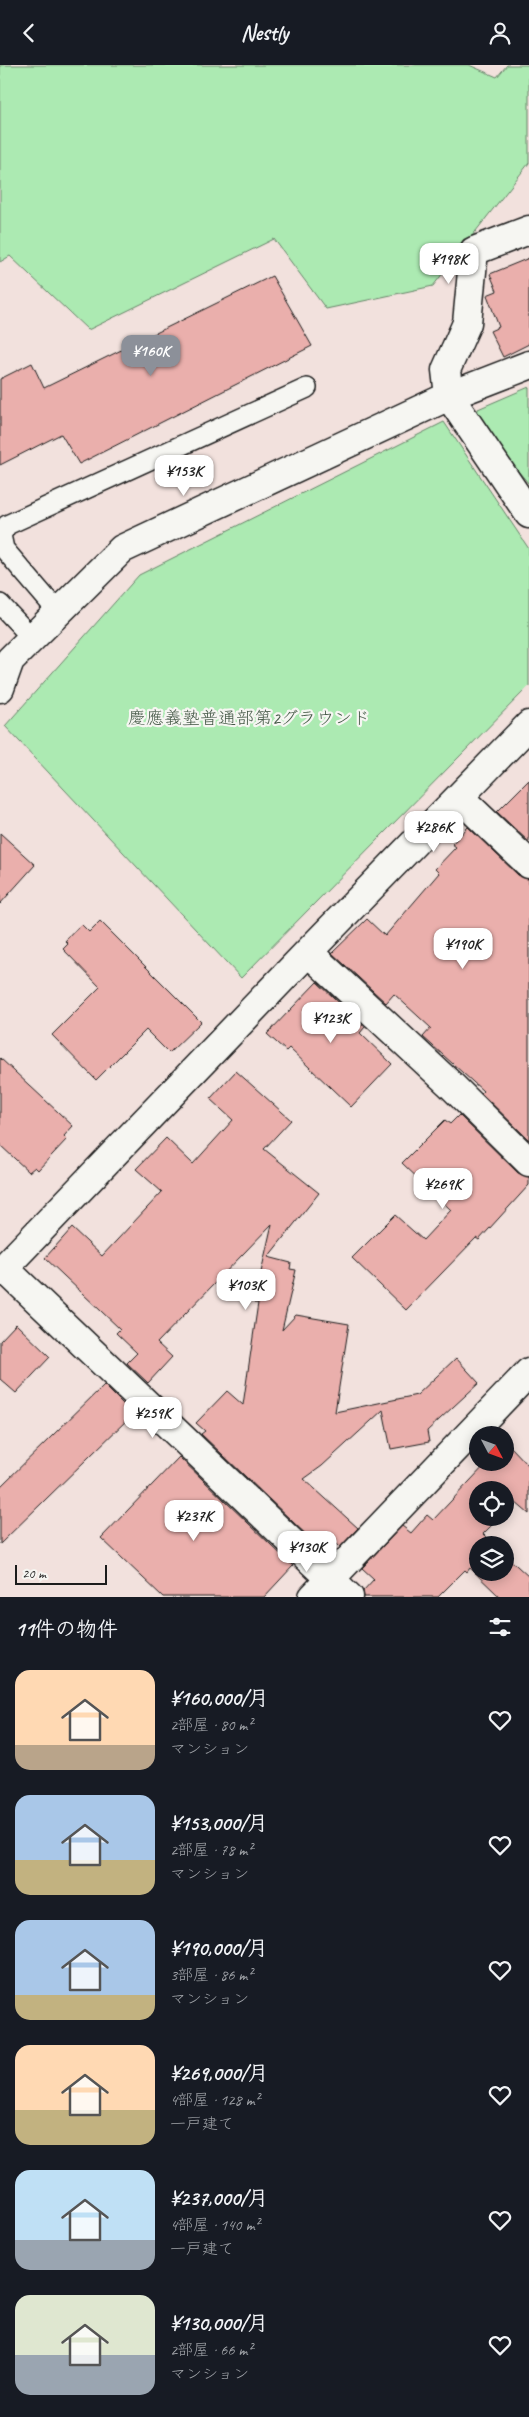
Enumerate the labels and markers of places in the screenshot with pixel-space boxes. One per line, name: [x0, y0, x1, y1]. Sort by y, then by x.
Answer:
pin: ¥198K: [414, 243, 484, 285]
pin: ¥160K: [116, 335, 186, 377]
pin: ¥153K: [149, 455, 219, 497]
pin: ¥286K: [399, 811, 469, 853]
pin: ¥190K: [428, 927, 498, 970]
pin: ¥123K: [296, 1001, 366, 1044]
pin: ¥269K: [408, 1167, 478, 1210]
pin: ¥103K: [211, 1269, 281, 1311]
pin: ¥259K: [118, 1397, 188, 1439]
pin: ¥237K: [159, 1499, 229, 1542]
pin: ¥130K: [272, 1531, 342, 1573]

